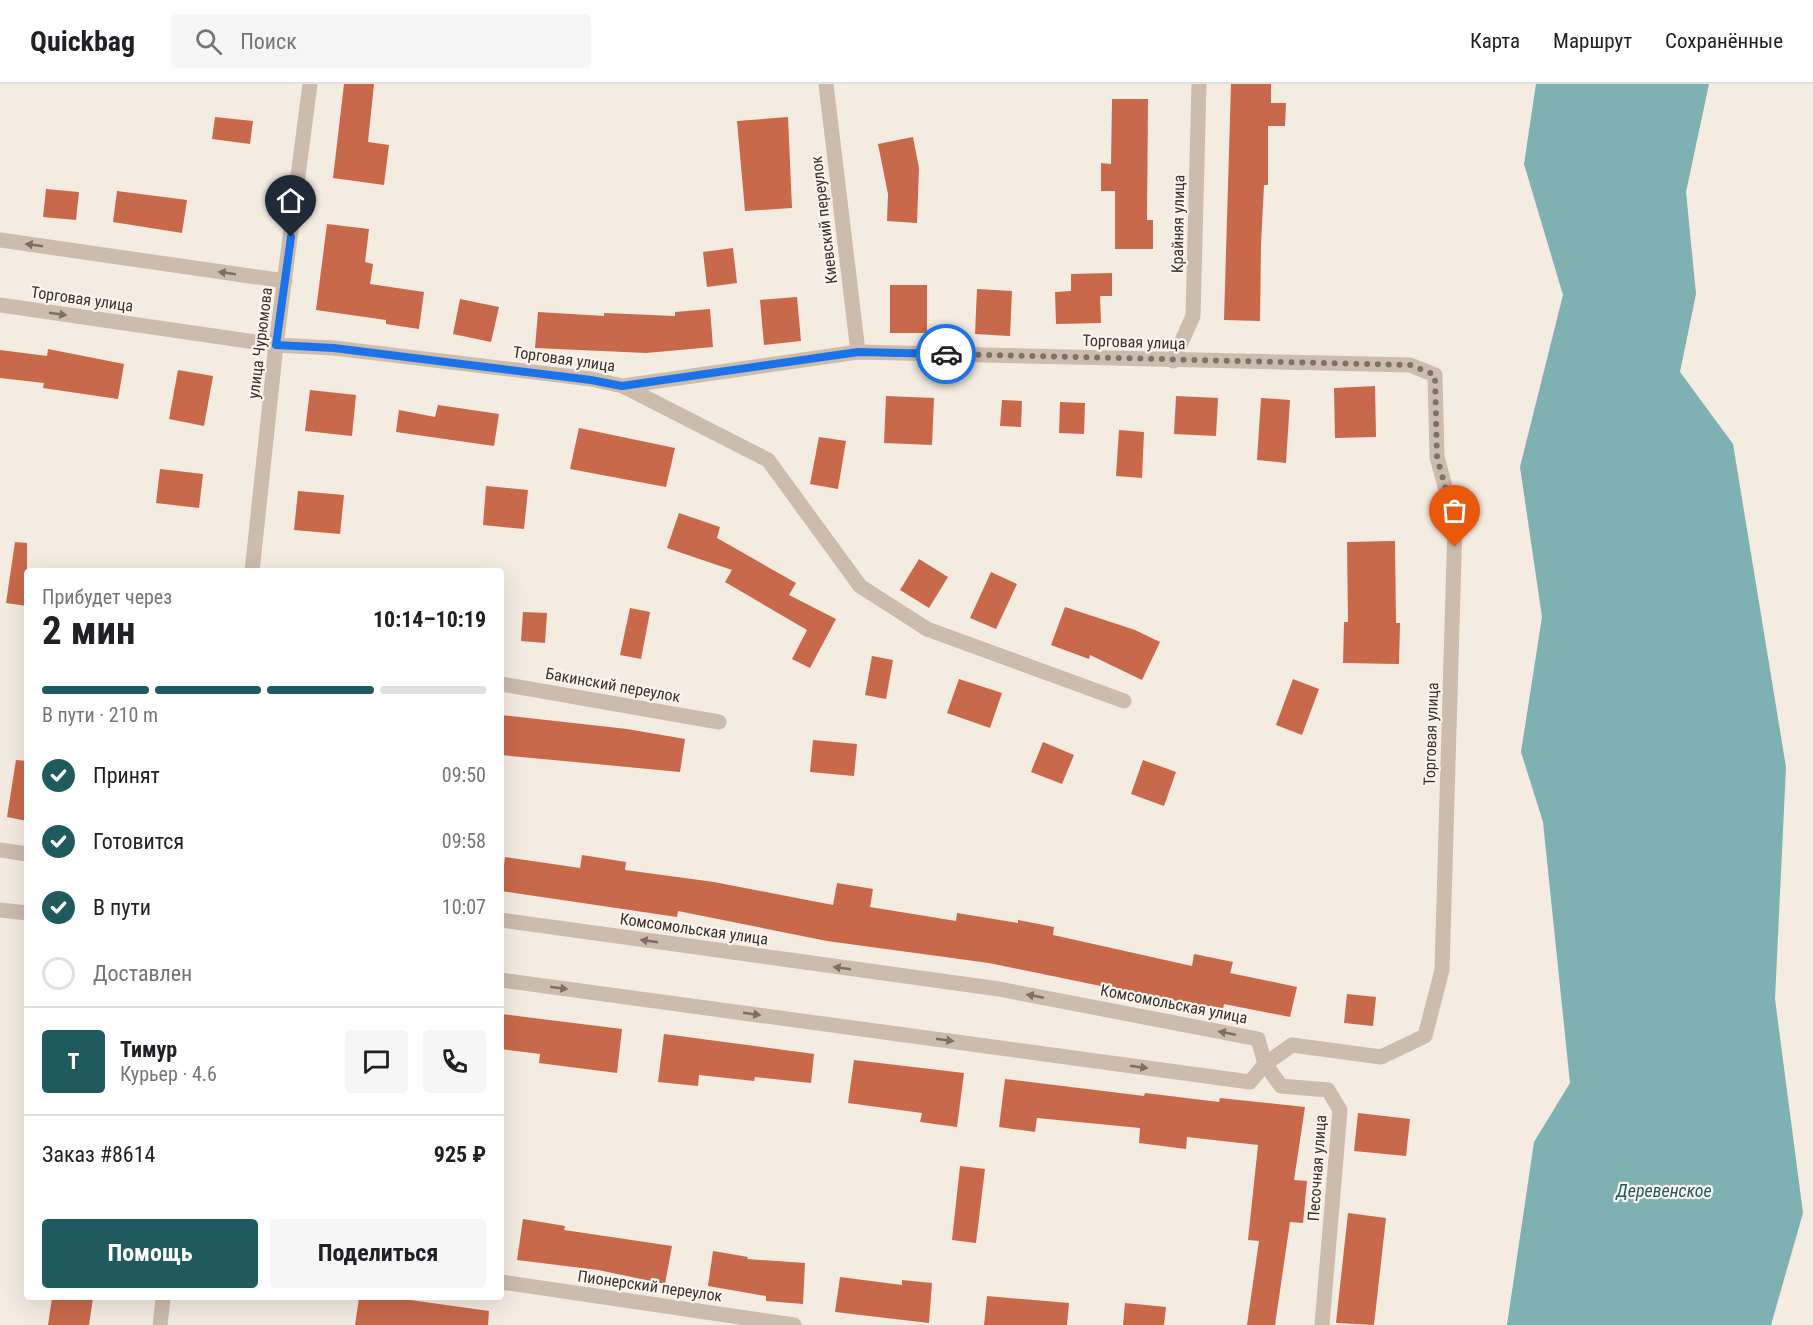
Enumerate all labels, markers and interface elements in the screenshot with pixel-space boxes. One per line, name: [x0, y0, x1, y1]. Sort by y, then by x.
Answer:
search box: [171, 14, 591, 68]
text: Quickbag: [30, 25, 135, 58]
icon: search: [192, 25, 225, 58]
text: Поиск: [240, 29, 297, 54]
text: Карта: [1470, 29, 1520, 53]
text: Маршрут: [1553, 29, 1632, 53]
text: Сохранённые: [1665, 29, 1783, 53]
street label: Киевский переулок: [807, 155, 841, 285]
pin: [265, 175, 316, 237]
street label: Крайняя улица: [1168, 175, 1188, 273]
icon: home: [274, 184, 307, 217]
one-way arrow: [25, 241, 44, 250]
one-way arrow: [218, 268, 237, 277]
street label: Торговая улица: [30, 282, 134, 316]
street label: улица Чурюмова: [244, 286, 276, 400]
one-way arrow: [49, 309, 68, 318]
courier: [916, 324, 976, 384]
street label: Торговая улица: [1082, 331, 1186, 353]
icon: car: [930, 338, 963, 371]
street label: Торговая улица: [512, 342, 616, 376]
pin: [1429, 485, 1480, 547]
icon: bag: [1438, 494, 1471, 527]
text: Прибудет через: [42, 585, 172, 609]
text: 10:14–10:19: [373, 607, 486, 632]
text: 2 мин: [42, 608, 136, 654]
street label: Бакинский переулок: [544, 664, 682, 706]
street label: Торговая улица: [1420, 682, 1442, 786]
text: В пути · 210 m: [42, 703, 158, 727]
icon: check: [42, 759, 75, 792]
text: Принят: [93, 763, 160, 788]
text: 09:50: [442, 763, 486, 787]
icon: check: [42, 825, 75, 858]
text: Готовится: [93, 829, 184, 854]
text: 09:58: [442, 829, 486, 853]
icon: check: [42, 891, 75, 924]
text: В пути: [93, 895, 151, 920]
text: 10:07: [442, 895, 486, 919]
street label: Комсомольская улица: [619, 909, 769, 949]
one-way arrow: [640, 936, 659, 945]
text: Доставлен: [93, 961, 192, 986]
one-way arrow: [833, 963, 852, 972]
street label: Комсомольская улица: [1099, 980, 1249, 1028]
one-way arrow: [550, 983, 569, 992]
one-way arrow: [1025, 991, 1044, 1000]
one-way arrow: [743, 1010, 762, 1019]
one-way arrow: [1217, 1028, 1236, 1037]
button: chat: [345, 1030, 408, 1093]
button: phone: [423, 1030, 486, 1093]
one-way arrow: [936, 1036, 955, 1045]
text: Тимур: [120, 1037, 177, 1062]
text: Т: [68, 1049, 79, 1074]
text: Курьер · 4.6: [120, 1062, 217, 1086]
one-way arrow: [1129, 1062, 1148, 1071]
street label: Песочная улица: [1304, 1114, 1330, 1222]
text: Заказ #8614: [42, 1142, 155, 1167]
text: 925 ₽: [434, 1142, 486, 1167]
water label: Деревенское: [1615, 1180, 1712, 1201]
button: Помощь: [42, 1219, 258, 1288]
button: Поделиться: [270, 1219, 486, 1288]
street label: Пионерский переулок: [576, 1266, 724, 1306]

